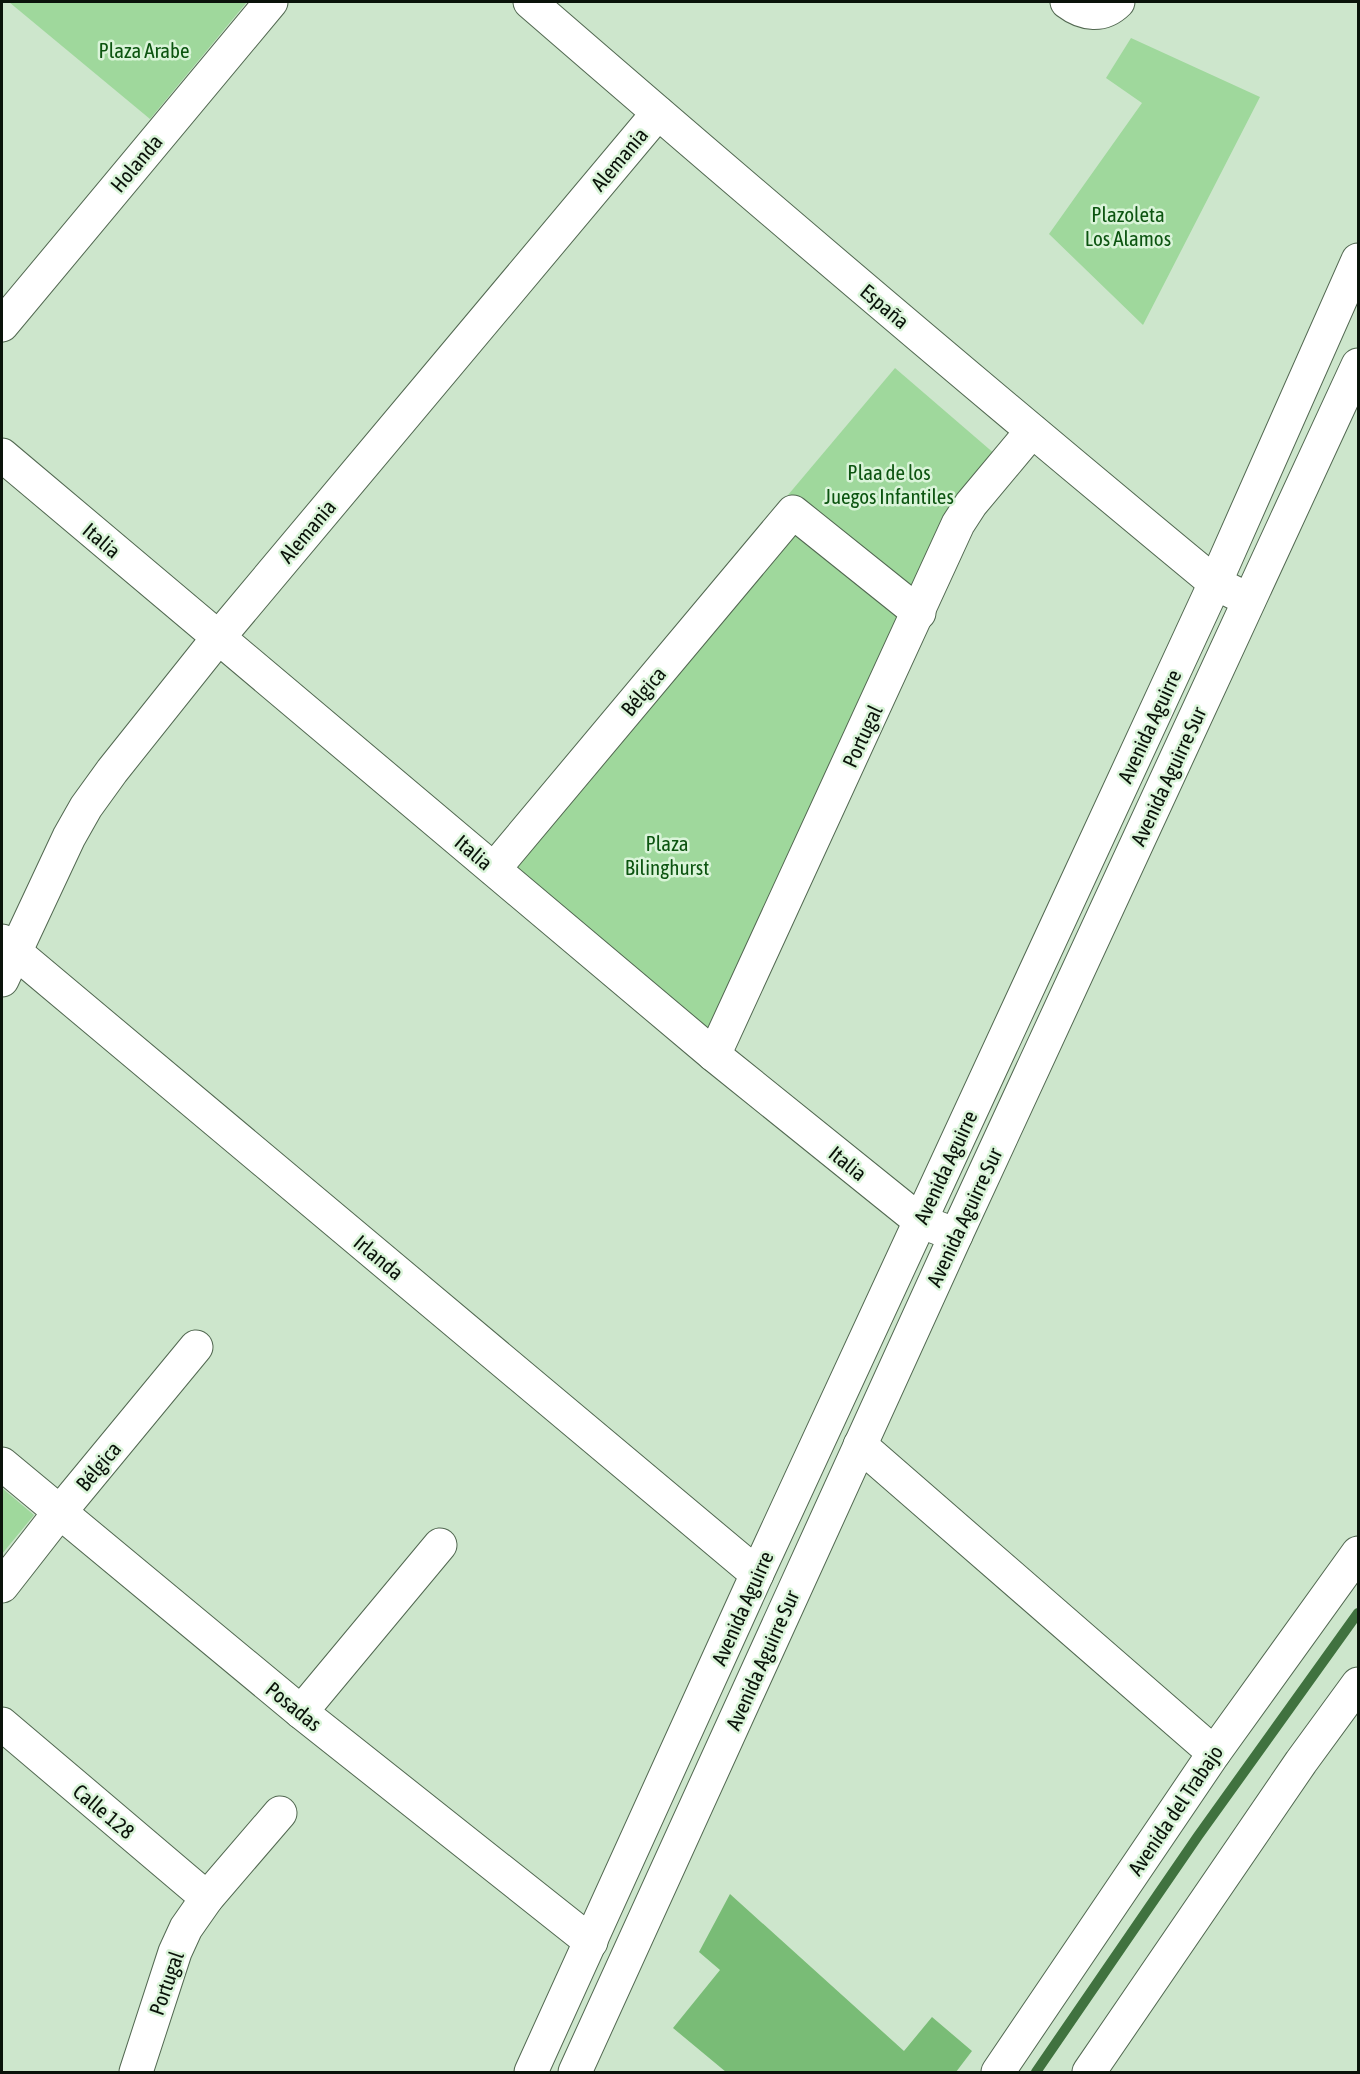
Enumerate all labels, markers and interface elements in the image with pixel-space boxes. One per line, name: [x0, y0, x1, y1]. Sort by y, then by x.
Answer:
park label: Plaza Arabe: [98, 38, 190, 62]
street label: Alemania: [586, 123, 652, 195]
street label: Holanda: [105, 130, 167, 196]
park label: Plazoleta Los Alamos: [1085, 202, 1171, 250]
street label: España: [856, 279, 914, 333]
park label: Plaa de los Juegos Infantiles: [824, 460, 954, 508]
street label: Alemania: [274, 495, 340, 567]
street label: Italia: [78, 518, 126, 562]
street label: Bélgica: [616, 662, 670, 720]
street label: Avenida Aguirre: [1112, 666, 1186, 786]
street label: Portugal: [837, 701, 887, 771]
street label: Avenida Aguirre Sur: [1125, 702, 1211, 849]
street label: Italia: [450, 830, 498, 874]
park label: Plaza Bilinghurst: [625, 831, 709, 879]
street label: Avenida Aguirre: [908, 1107, 982, 1227]
street label: Italia: [824, 1141, 872, 1185]
street label: Avenida Aguirre Sur: [921, 1143, 1007, 1290]
street label: Irlanda: [350, 1230, 408, 1284]
street label: Bélgica: [71, 1437, 125, 1495]
street label: Avenida Aguirre: [706, 1547, 778, 1669]
street label: Avenida Aguirre Sur: [721, 1586, 804, 1733]
street label: Posadas: [261, 1676, 327, 1736]
street label: Avenida del Trabajo: [1123, 1740, 1227, 1880]
street label: Calle 128: [69, 1779, 139, 1843]
street label: Portugal: [144, 1947, 188, 2018]

